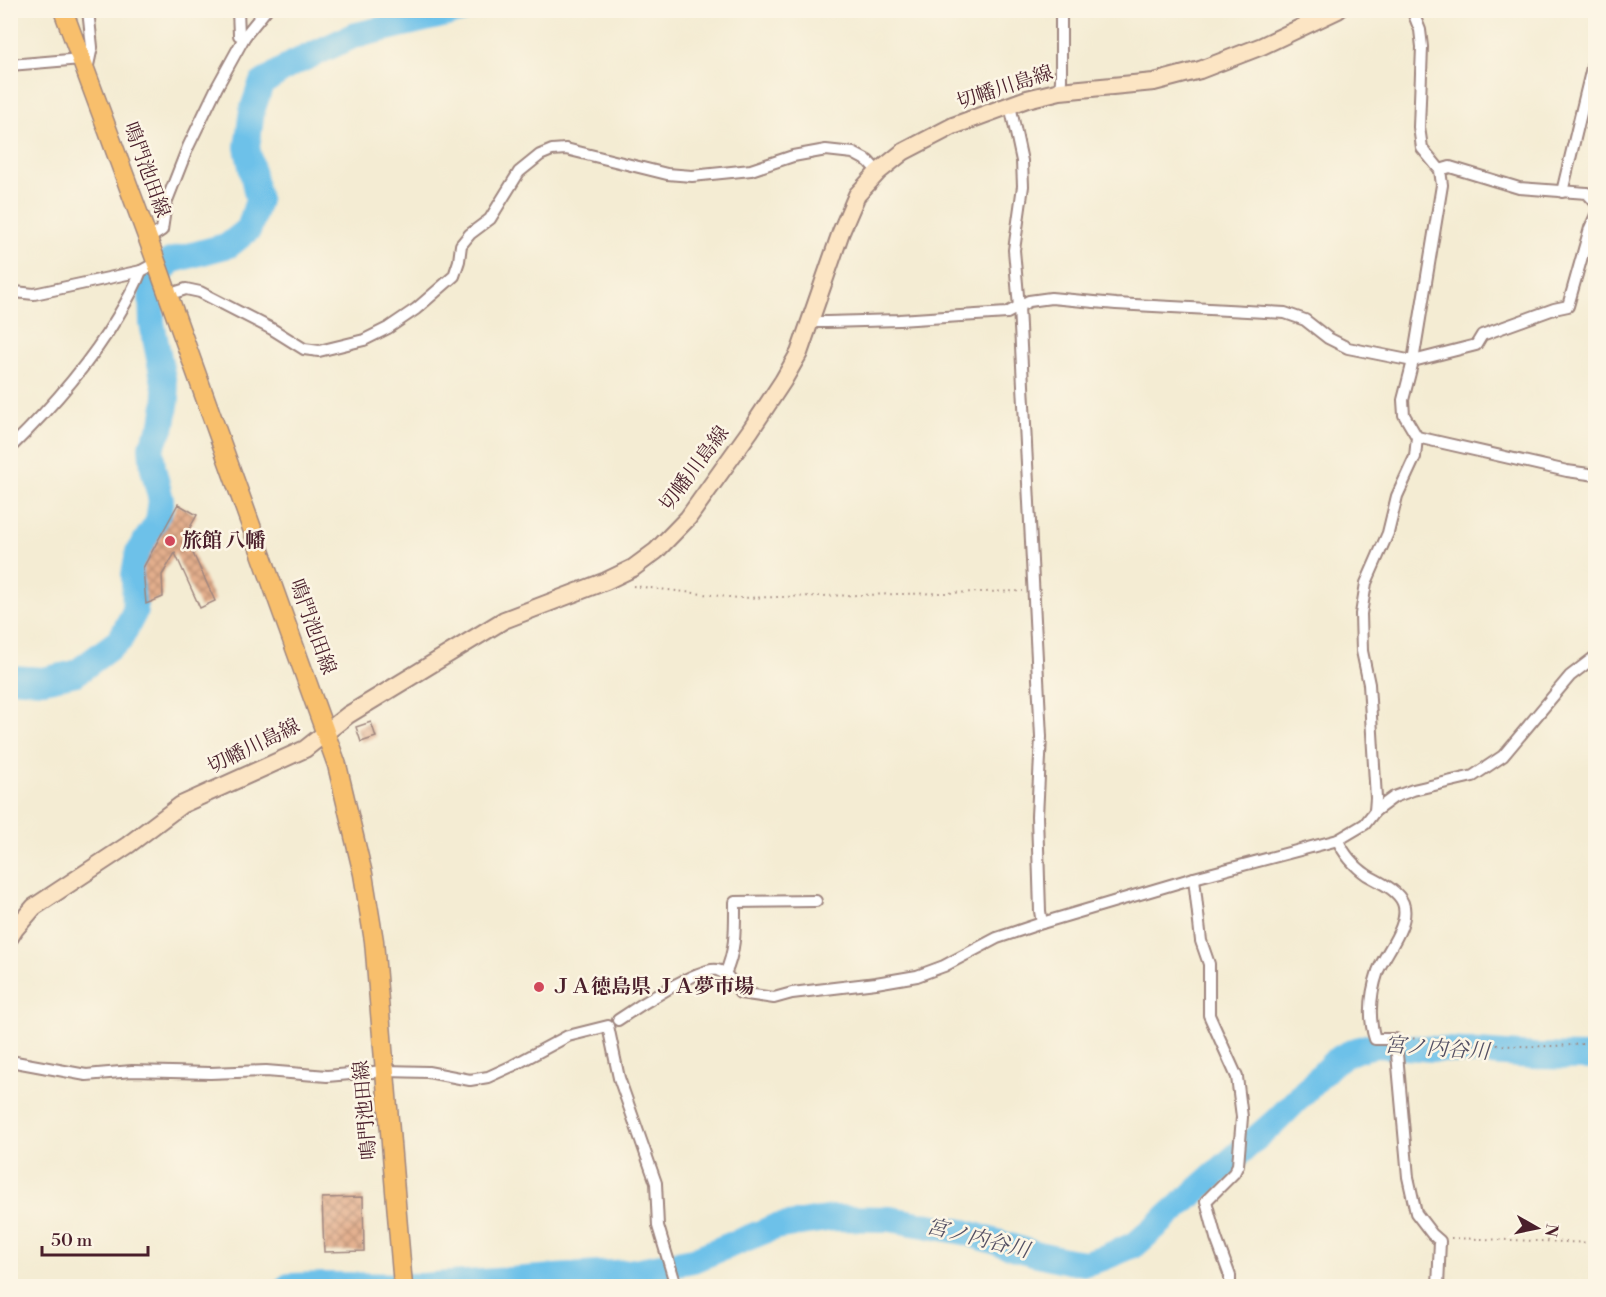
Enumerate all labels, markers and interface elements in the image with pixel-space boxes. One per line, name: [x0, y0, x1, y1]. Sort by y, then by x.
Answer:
street label: 切幡川島線: [954, 61, 1056, 115]
street label: 鳴門池田線: [117, 119, 175, 221]
street label: 切幡川島線: [655, 422, 735, 516]
place label: 旅館 八幡: [182, 529, 265, 554]
marker: 旅館 八幡: [163, 534, 177, 548]
street label: 鳴門池田線: [283, 576, 341, 678]
street label: 切幡川島線: [204, 714, 304, 780]
place label: ＪＡ徳島県 ＪＡ夢市場: [551, 975, 754, 1000]
marker: ＪＡ徳島県 ＪＡ夢市場: [532, 980, 546, 994]
water label: 宮ノ内谷川: [1384, 1032, 1492, 1066]
street label: 鳴門池田線: [349, 1059, 383, 1161]
north arrow: [1507, 1198, 1567, 1258]
water label: 宮ノ内谷川: [924, 1214, 1034, 1265]
scale bar: [42, 1219, 148, 1257]
text: N: [1540, 1222, 1562, 1238]
text: 50 m: [51, 1229, 93, 1252]

